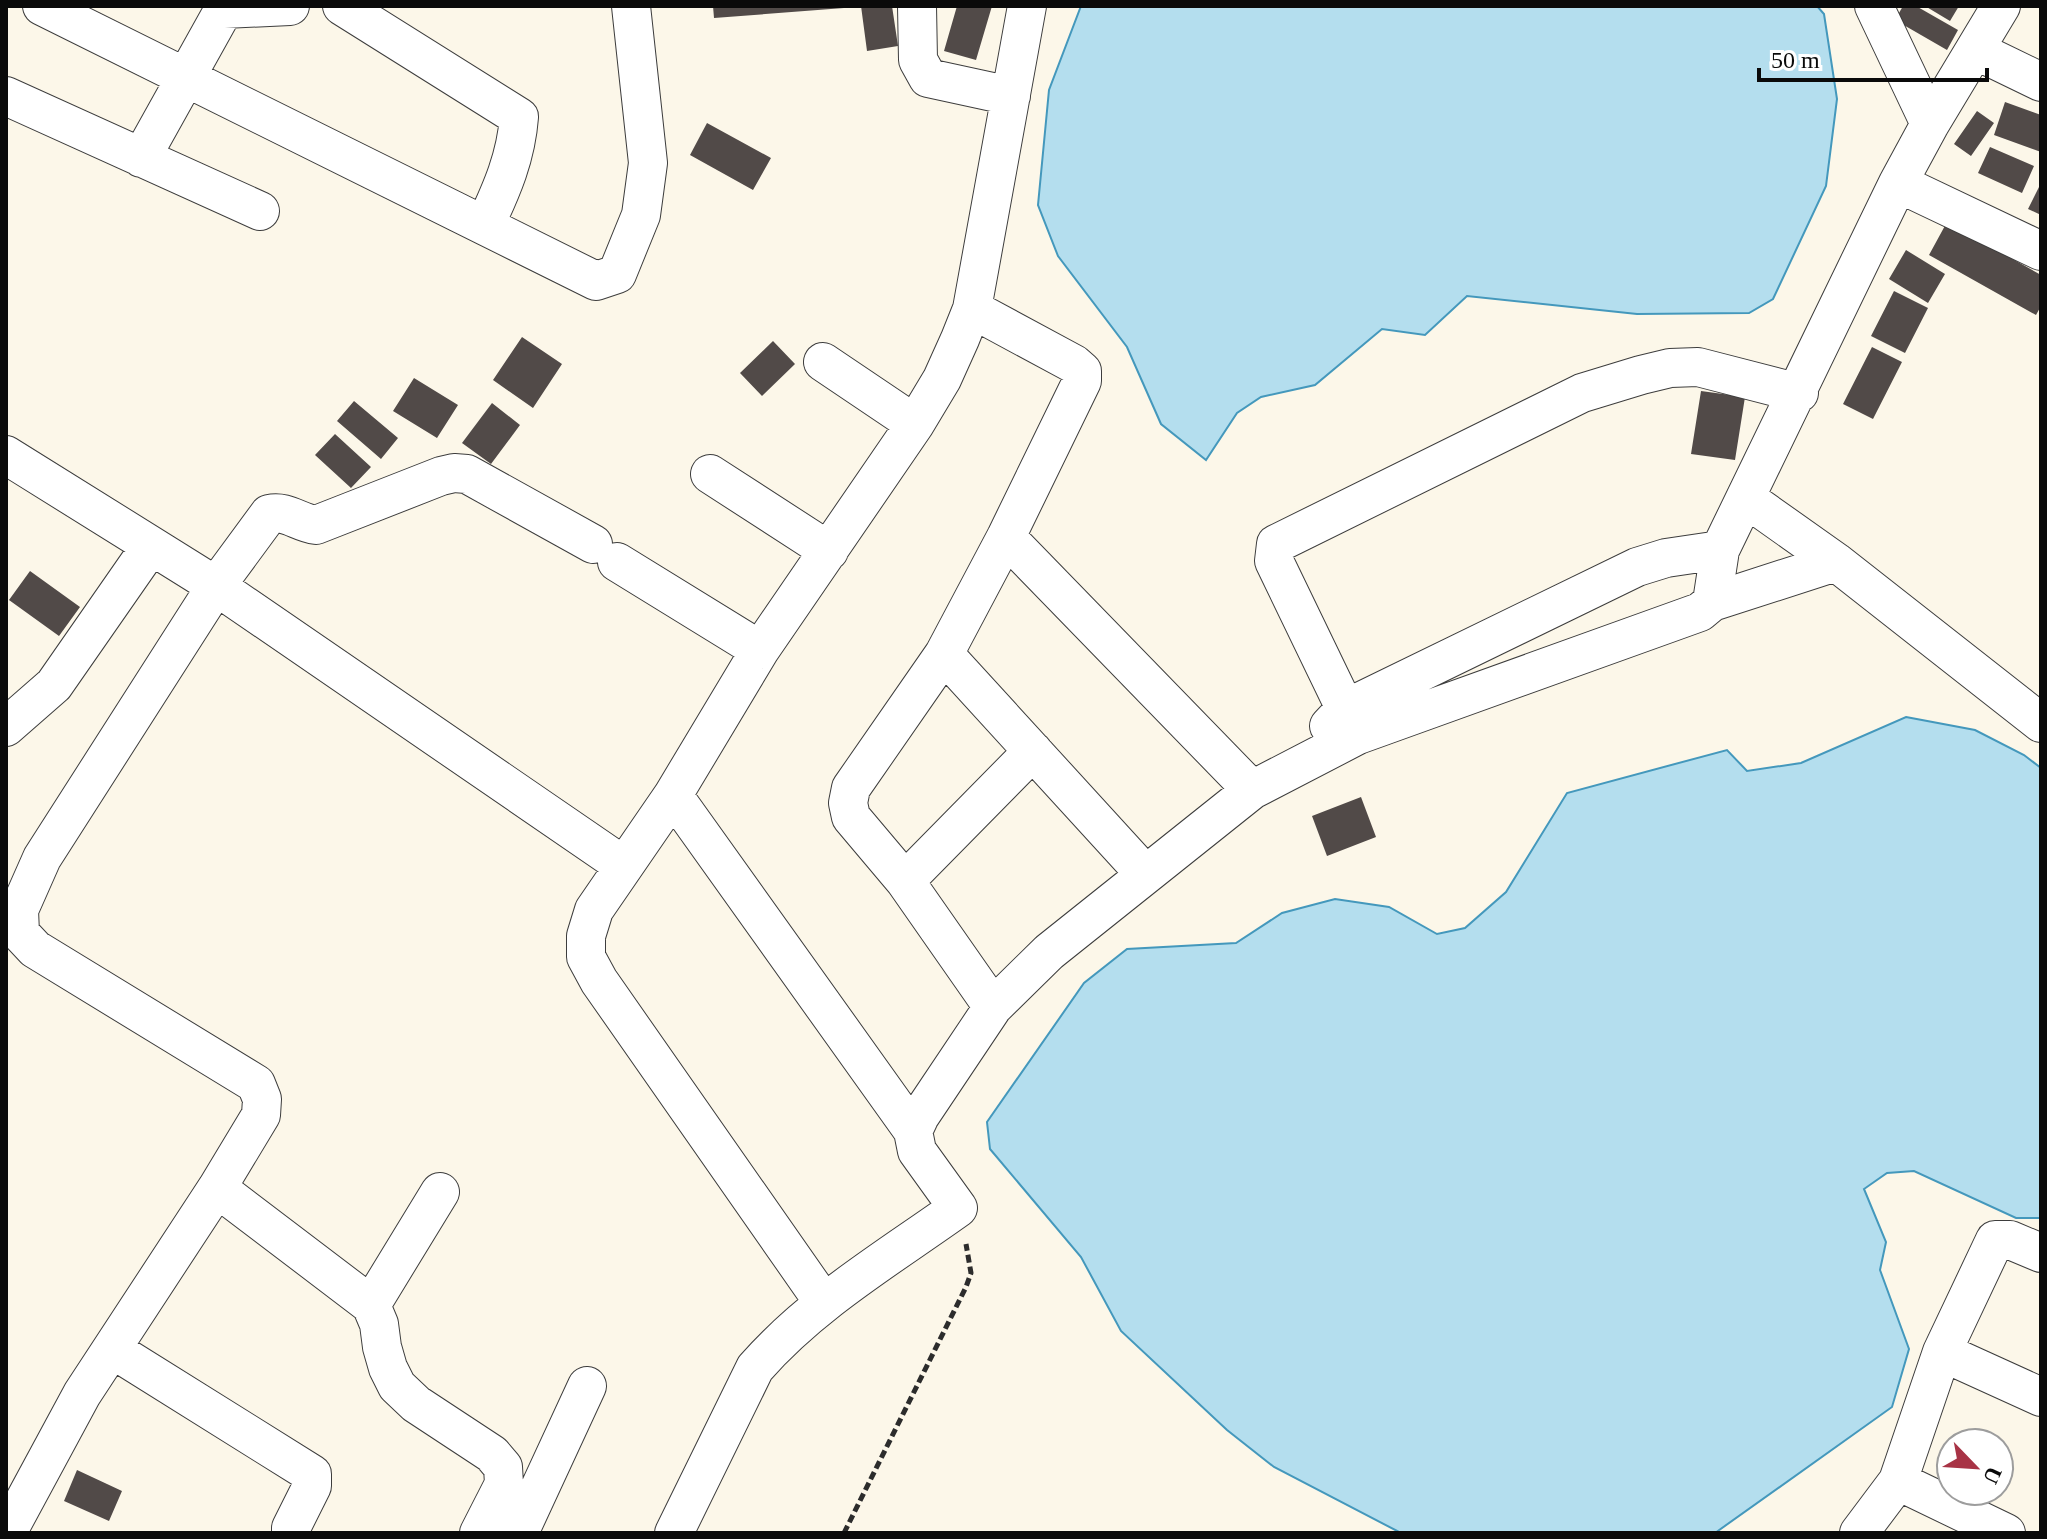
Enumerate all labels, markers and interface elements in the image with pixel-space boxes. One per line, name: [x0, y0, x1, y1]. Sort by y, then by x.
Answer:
scale bar: [1759, 32, 1987, 82]
text: 50 m: [1771, 47, 1820, 73]
north arrow: [1935, 1427, 2015, 1507]
text: U: [1978, 1463, 2007, 1488]

